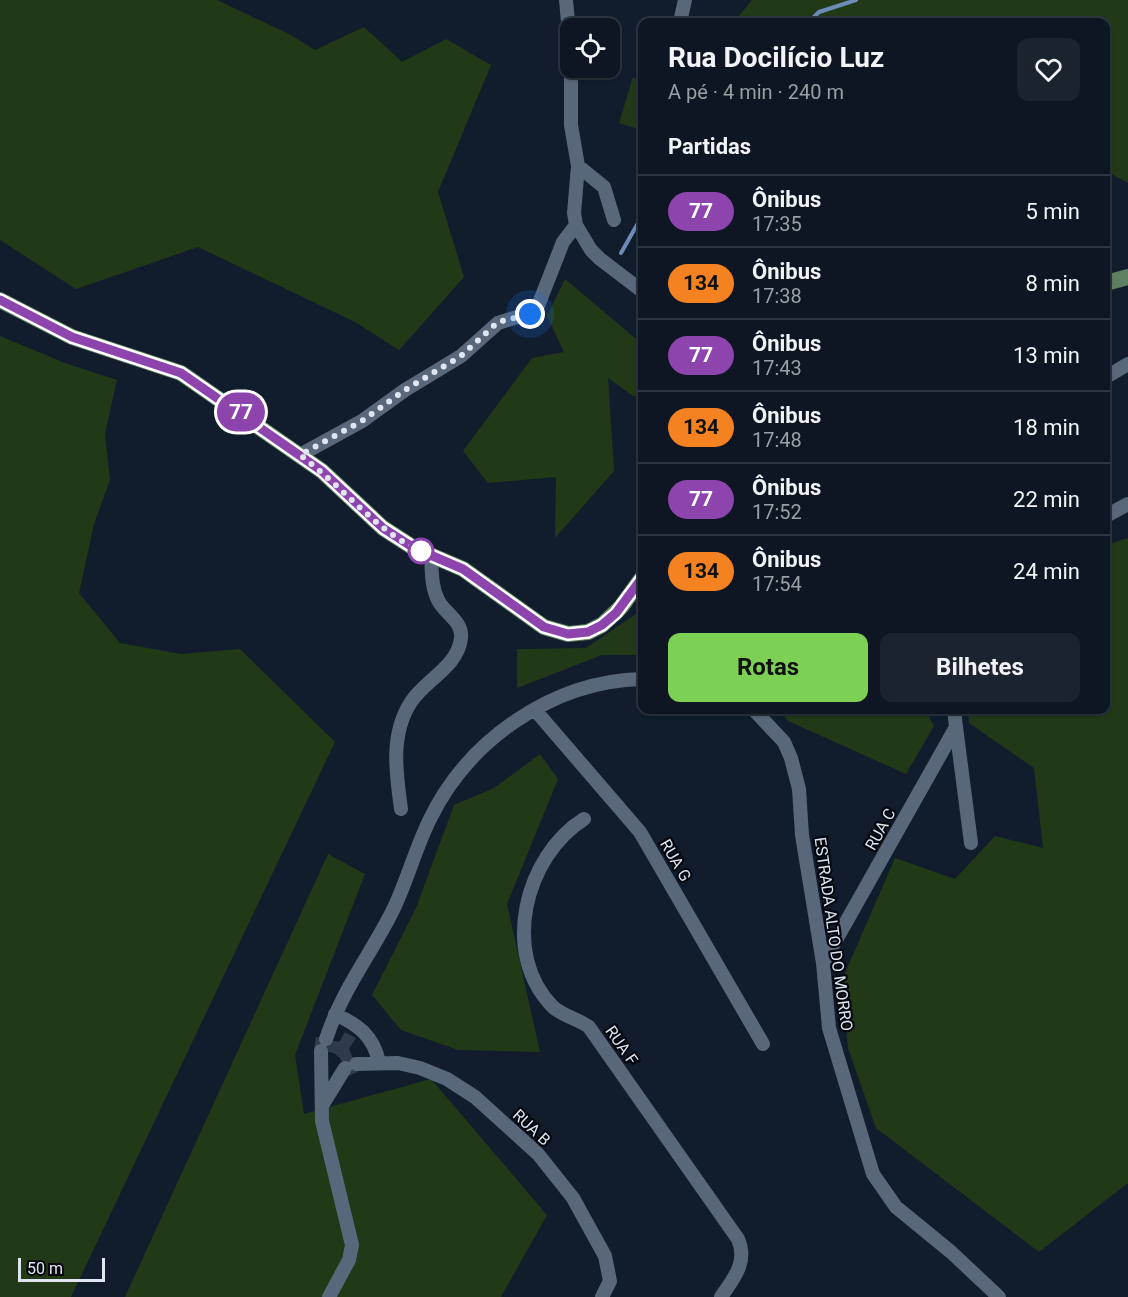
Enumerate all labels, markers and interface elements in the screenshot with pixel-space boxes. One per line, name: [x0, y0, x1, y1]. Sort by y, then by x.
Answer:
map controls: [560, 18, 620, 78]
button: locate: [560, 18, 620, 78]
button: heart: [1017, 38, 1080, 101]
text: Rua Docilício Luz: [668, 41, 884, 74]
text: A pé · 4 min · 240 m: [668, 80, 844, 104]
text: Partidas: [668, 134, 751, 159]
text: Ônibus: [752, 187, 821, 212]
text: 77: [689, 199, 713, 223]
text: 5 min: [1025, 199, 1080, 224]
text: 17:35: [752, 212, 802, 236]
text: Ônibus: [752, 259, 821, 284]
text: 134: [683, 271, 719, 295]
text: 8 min: [1025, 271, 1080, 296]
text: 17:38: [752, 284, 802, 308]
your location: [515, 299, 545, 329]
text: Ônibus: [752, 331, 821, 356]
text: 77: [689, 343, 713, 367]
text: 13 min: [1013, 343, 1080, 368]
text: 17:43: [752, 356, 802, 380]
line badge: 77: [214, 392, 268, 432]
text: 77: [229, 400, 253, 424]
text: Ônibus: [752, 403, 821, 428]
text: 134: [683, 415, 719, 439]
text: 18 min: [1013, 415, 1080, 440]
text: 17:48: [752, 428, 802, 452]
text: Ônibus: [752, 475, 821, 500]
text: 77: [689, 487, 713, 511]
text: 22 min: [1013, 487, 1080, 512]
text: 17:52: [752, 500, 802, 524]
unlabelled marker: [408, 538, 434, 564]
text: Ônibus: [752, 547, 821, 572]
text: 134: [683, 559, 719, 583]
text: 24 min: [1013, 559, 1080, 584]
text: 17:54: [752, 572, 802, 596]
button: Rotas: [668, 633, 868, 702]
button: Bilhetes: [880, 633, 1080, 702]
street label: RUA C: [861, 805, 900, 853]
street label: RUA G: [656, 836, 695, 885]
street label: ESTRADA ALTO DO MORRO: [810, 836, 857, 1032]
street label: RUA F: [601, 1022, 642, 1069]
street label: RUA B: [509, 1105, 554, 1149]
scale bar: [18, 1255, 105, 1282]
text: 50 m: [27, 1259, 63, 1278]

